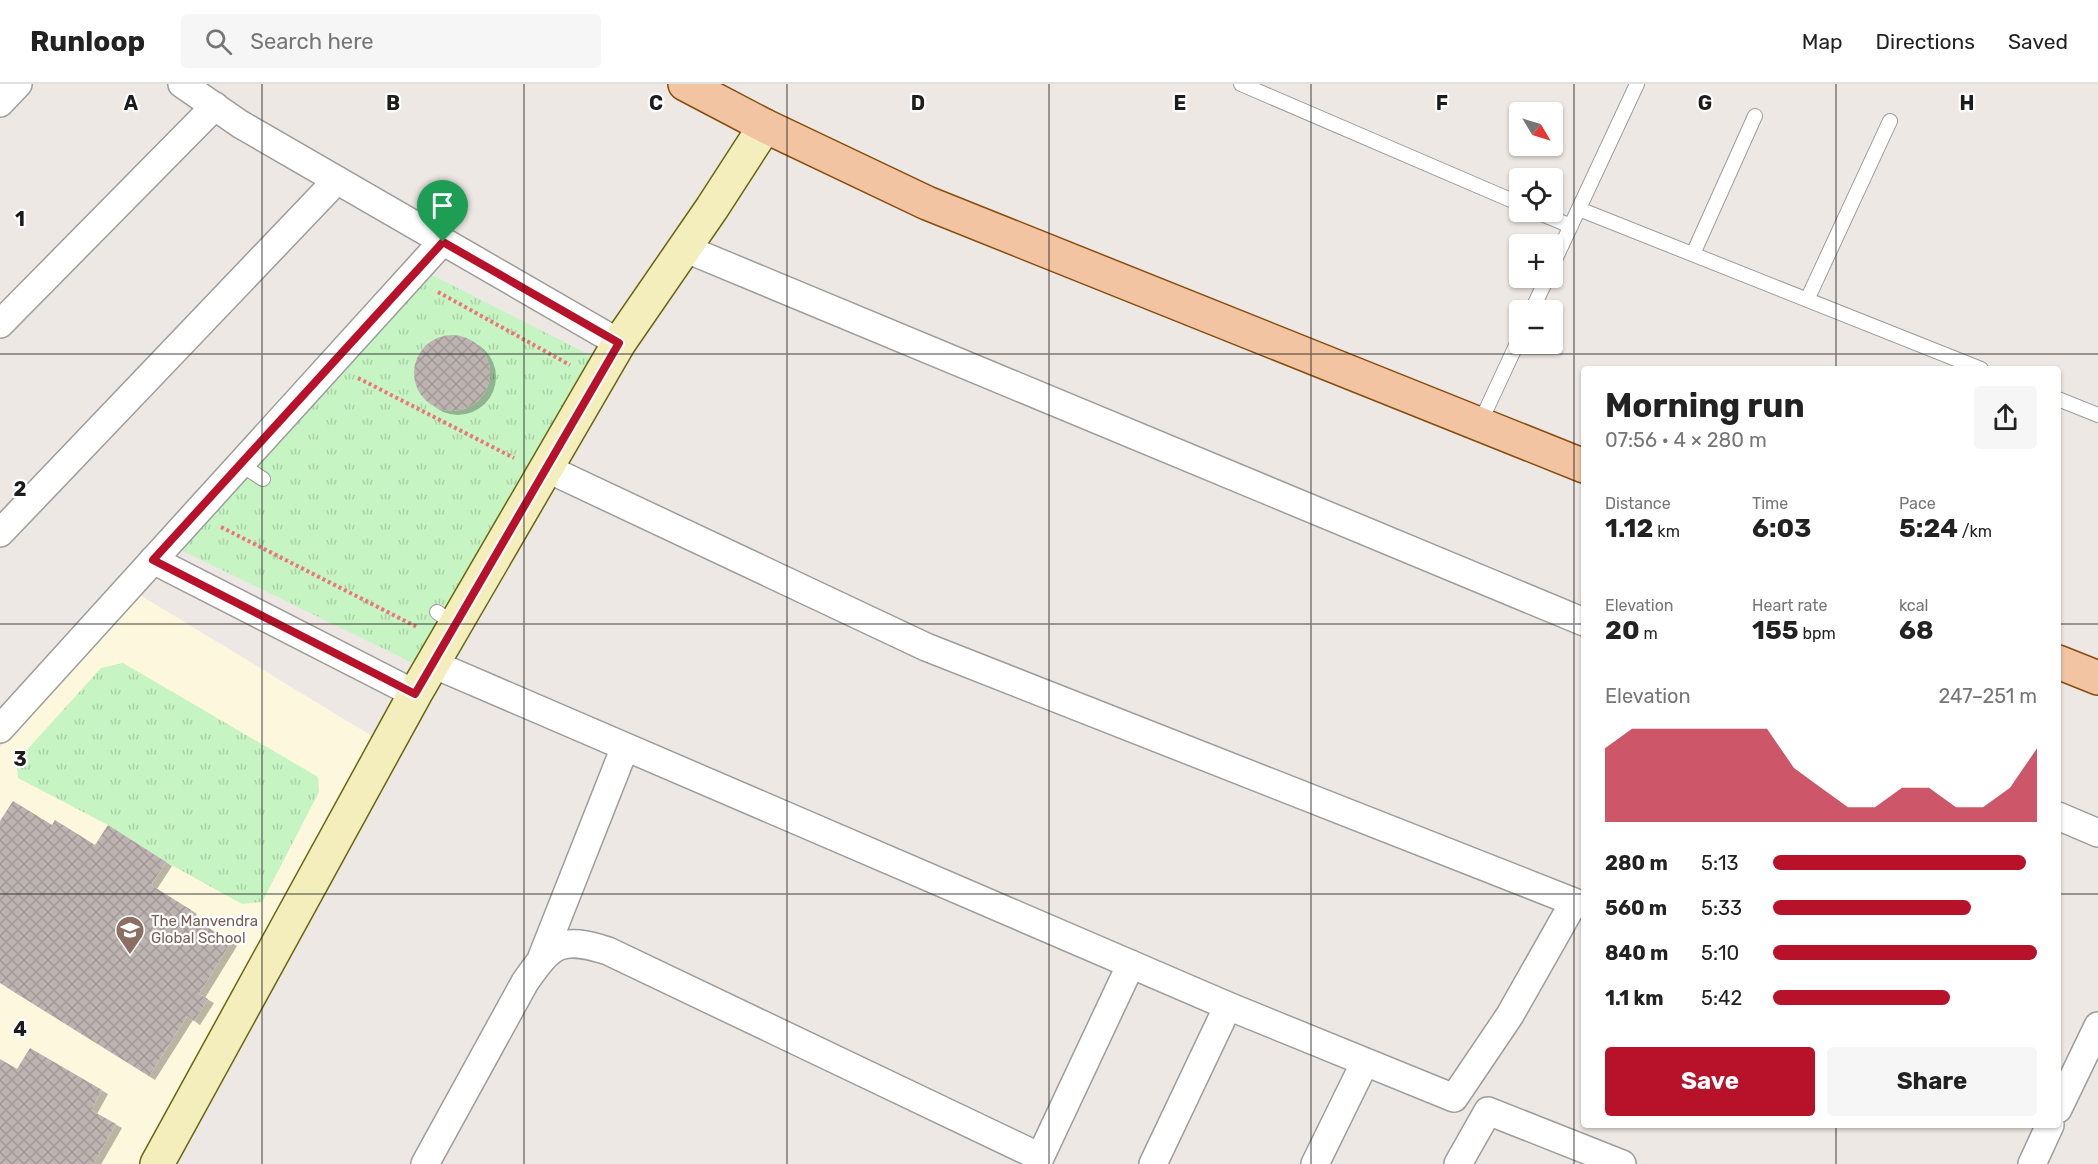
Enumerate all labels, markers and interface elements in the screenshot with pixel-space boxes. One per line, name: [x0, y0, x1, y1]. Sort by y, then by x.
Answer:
search box: [181, 14, 601, 68]
text: Runloop: [30, 25, 145, 58]
icon: search: [202, 25, 235, 58]
text: Search here: [250, 28, 374, 55]
text: Map: [1802, 29, 1843, 54]
text: Directions: [1876, 29, 1975, 54]
text: Saved: [2008, 29, 2068, 54]
text: A: [124, 91, 139, 115]
text: B: [386, 91, 400, 115]
text: C: [649, 91, 663, 115]
text: D: [911, 91, 925, 115]
text: E: [1174, 91, 1186, 115]
text: F: [1436, 91, 1448, 115]
text: G: [1698, 91, 1712, 115]
text: H: [1960, 91, 1974, 115]
north arrow: [1509, 102, 1563, 156]
map controls: [1509, 102, 1563, 354]
button: locate: [1509, 168, 1563, 222]
pin: [417, 180, 468, 242]
icon: arrive: [426, 189, 459, 222]
text: 1: [15, 207, 25, 231]
button: +: [1509, 234, 1563, 288]
button: −: [1509, 300, 1563, 354]
text: Morning run: [1605, 386, 1805, 425]
button: share: [1974, 386, 2037, 449]
text: 07:56 · 4 × 280 m: [1605, 428, 1767, 452]
text: 2: [14, 477, 27, 501]
text: Distance: [1605, 494, 1671, 513]
text: Time: [1752, 494, 1788, 513]
text: Pace: [1899, 494, 1936, 513]
text: 1.12: [1605, 513, 1653, 544]
text: 6:03: [1752, 513, 1811, 544]
text: 5:24: [1899, 513, 1958, 544]
text: km: [1653, 522, 1680, 541]
text: /km: [1958, 522, 1992, 541]
text: Elevation: [1605, 596, 1674, 615]
text: Heart rate: [1752, 596, 1827, 615]
text: kcal: [1899, 596, 1928, 615]
text: 20: [1605, 615, 1640, 646]
text: 155: [1752, 615, 1799, 646]
text: 68: [1899, 615, 1934, 646]
text: m: [1640, 624, 1658, 643]
text: bpm: [1799, 624, 1836, 643]
text: Elevation: [1605, 684, 1691, 708]
text: 247–251 m: [1939, 684, 2037, 708]
text: 3: [13, 747, 27, 771]
text: 280 m: [1605, 851, 1668, 875]
text: 5:13: [1701, 851, 1739, 875]
text: 560 m: [1605, 896, 1667, 920]
text: 5:33: [1701, 896, 1742, 920]
place label: The Manvendra Global School: [151, 912, 258, 947]
school or university icon: The Manvendra Global School: [114, 914, 146, 956]
text: 840 m: [1605, 941, 1668, 965]
text: 5:10: [1701, 941, 1739, 965]
text: 1.1 km: [1605, 986, 1664, 1010]
text: 5:42: [1701, 986, 1742, 1010]
text: 4: [13, 1017, 27, 1041]
button: Save: [1605, 1047, 1815, 1116]
button: Share: [1827, 1047, 2037, 1116]

